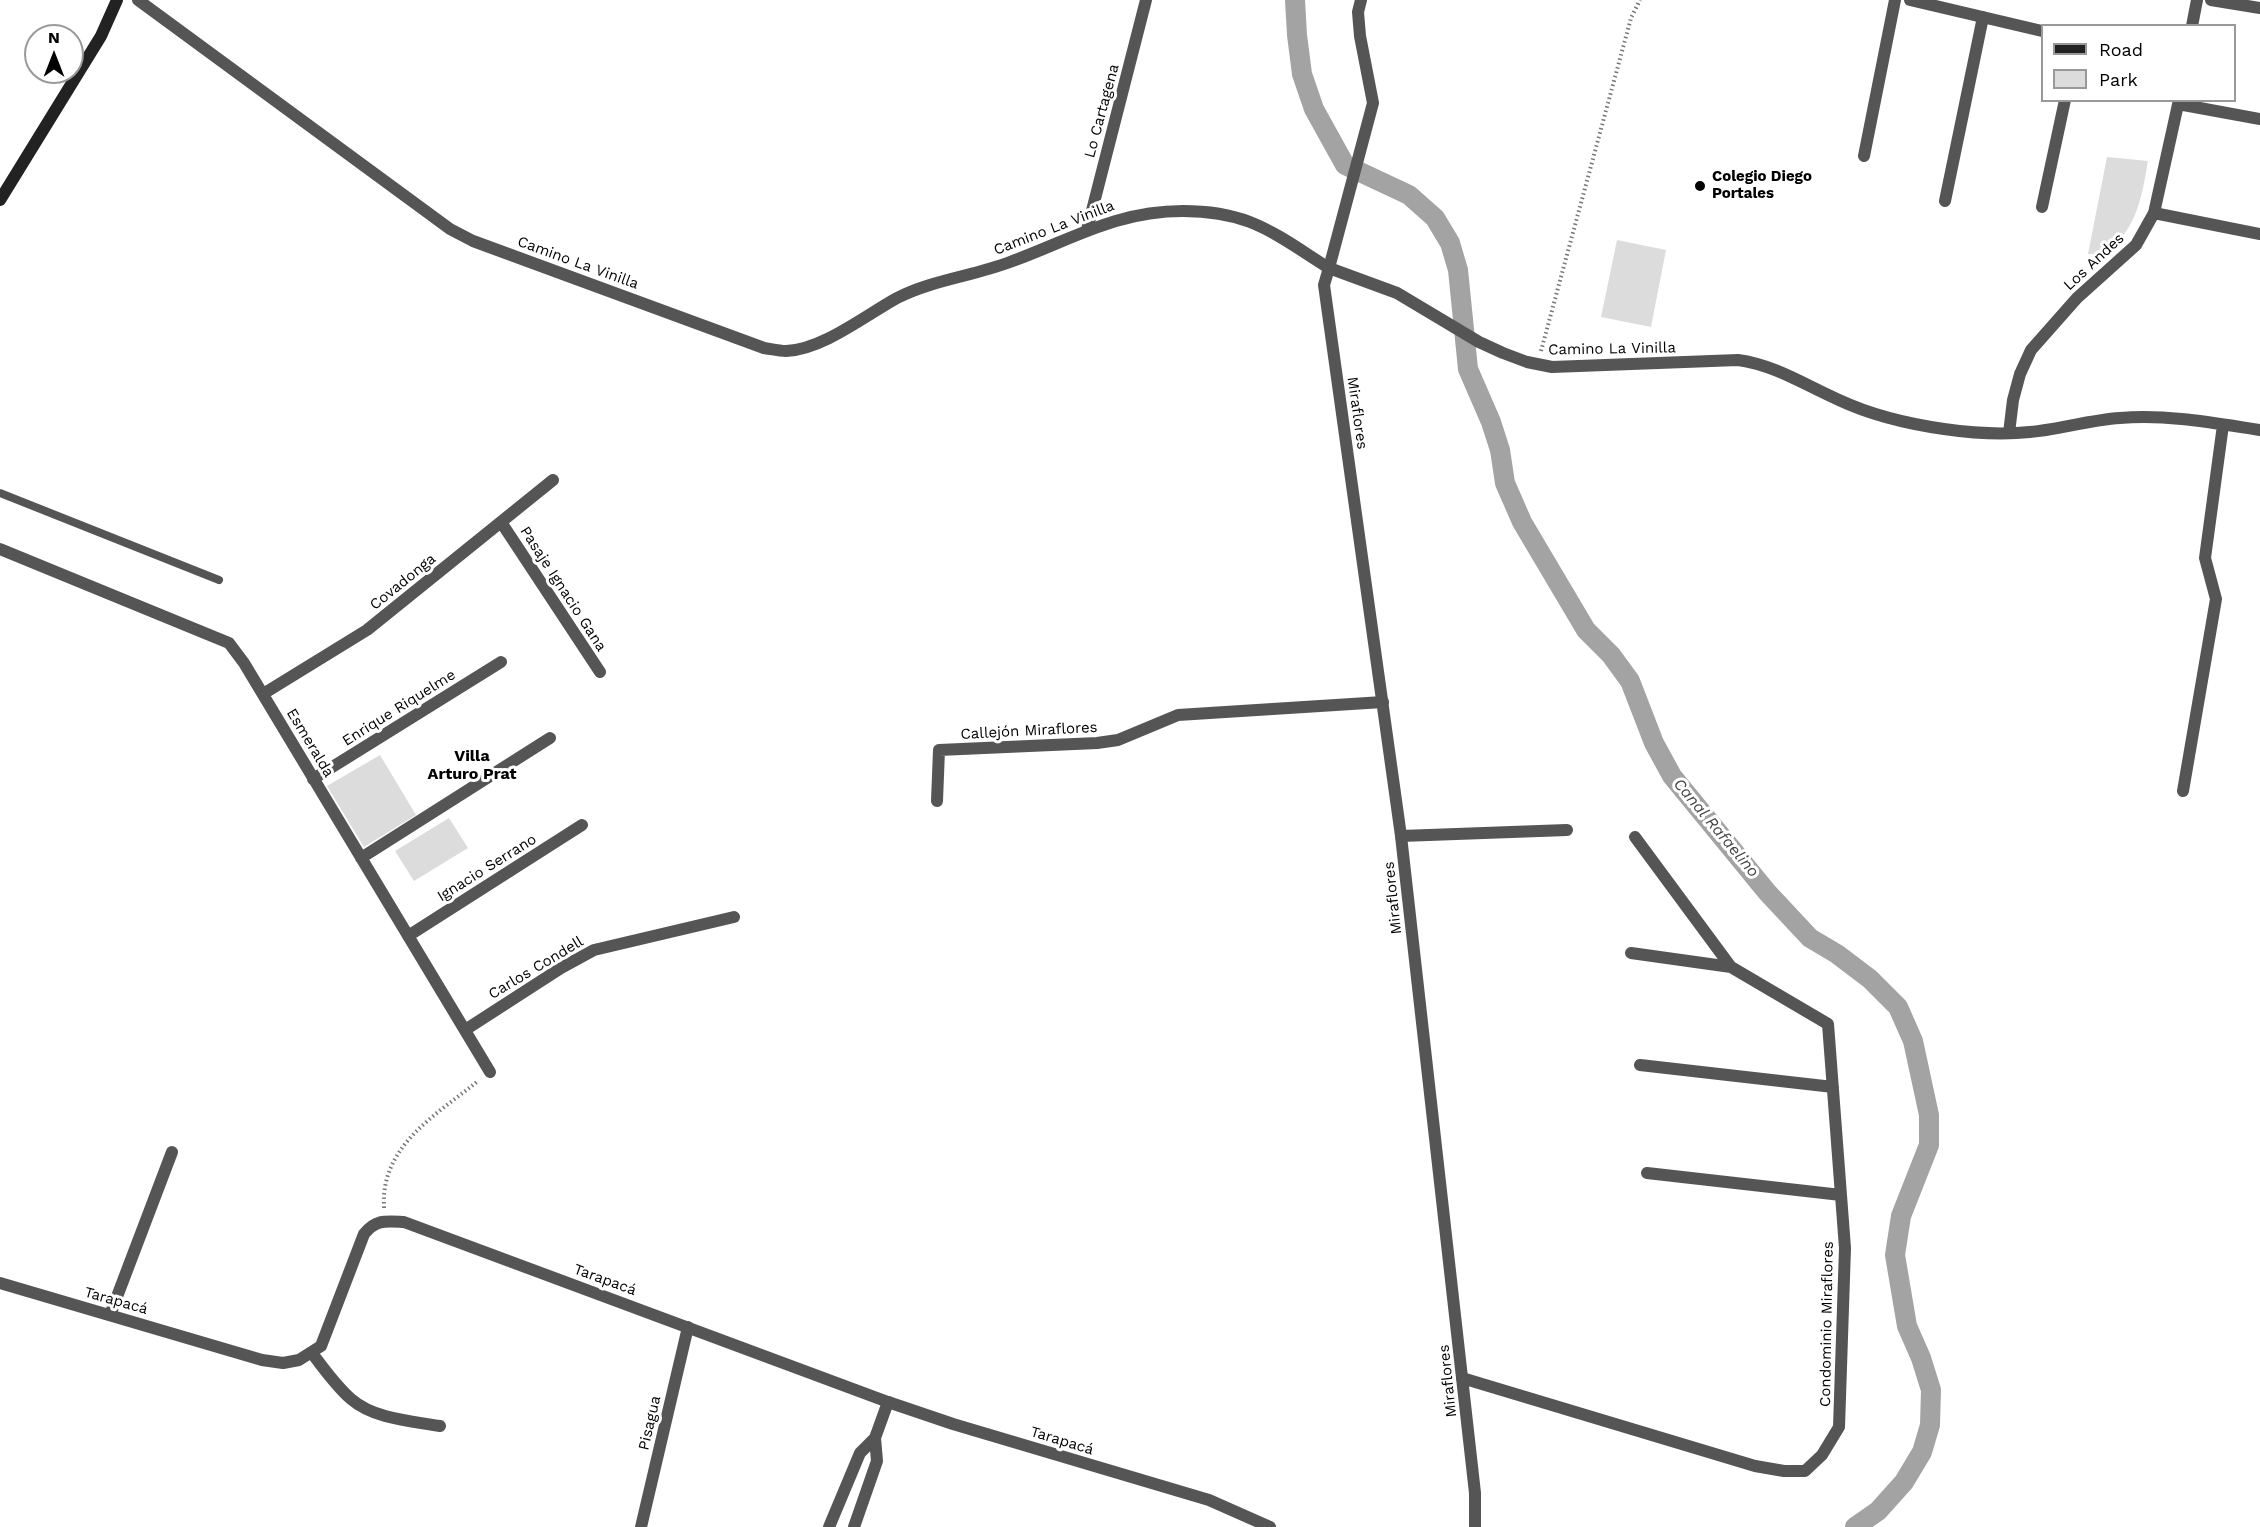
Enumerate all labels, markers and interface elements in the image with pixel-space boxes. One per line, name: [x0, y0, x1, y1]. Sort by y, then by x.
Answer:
north arrow: [24, 24, 84, 84]
legend: [2041, 24, 2236, 102]
text: N: [48, 28, 60, 47]
text: Road: [2099, 39, 2143, 60]
street label: Lo Cartagena: [1081, 62, 1123, 160]
text: Park: [2099, 69, 2138, 90]
place label: Colegio Diego Portales: [1712, 168, 1812, 203]
marker: Colegio Diego Portales: [1693, 179, 1707, 193]
street label: Camino La Vinilla: [991, 197, 1117, 259]
street label: Los Andes: [2060, 230, 2128, 294]
street label: Camino La Vinilla: [515, 233, 641, 293]
street label: Camino La Vinilla: [1548, 339, 1676, 359]
street label: Miraflores: [1343, 376, 1371, 450]
street label: Pasaje Ignacio Gana: [516, 523, 610, 655]
street label: Covadonga: [366, 550, 440, 614]
street label: Enrique Riquelme: [339, 666, 459, 750]
street label: Esmeralda: [282, 705, 338, 781]
street label: Callejón Miraflores: [960, 718, 1098, 744]
district label: Villa Arturo Prat: [428, 746, 516, 784]
water label: Canal Rafaelino: [1669, 775, 1763, 881]
street label: Ignacio Serrano: [434, 830, 540, 906]
street label: Miraflores: [1380, 861, 1406, 935]
street label: Carlos Condell: [485, 933, 587, 1003]
street label: Condominio Miraflores: [1817, 1241, 1837, 1407]
street label: Tarapacá: [571, 1260, 639, 1300]
street label: Tarapacá: [82, 1283, 150, 1319]
street label: Miraflores: [1435, 1344, 1461, 1418]
street label: Pisagua: [635, 1394, 665, 1452]
street label: Tarapacá: [1028, 1423, 1096, 1459]

